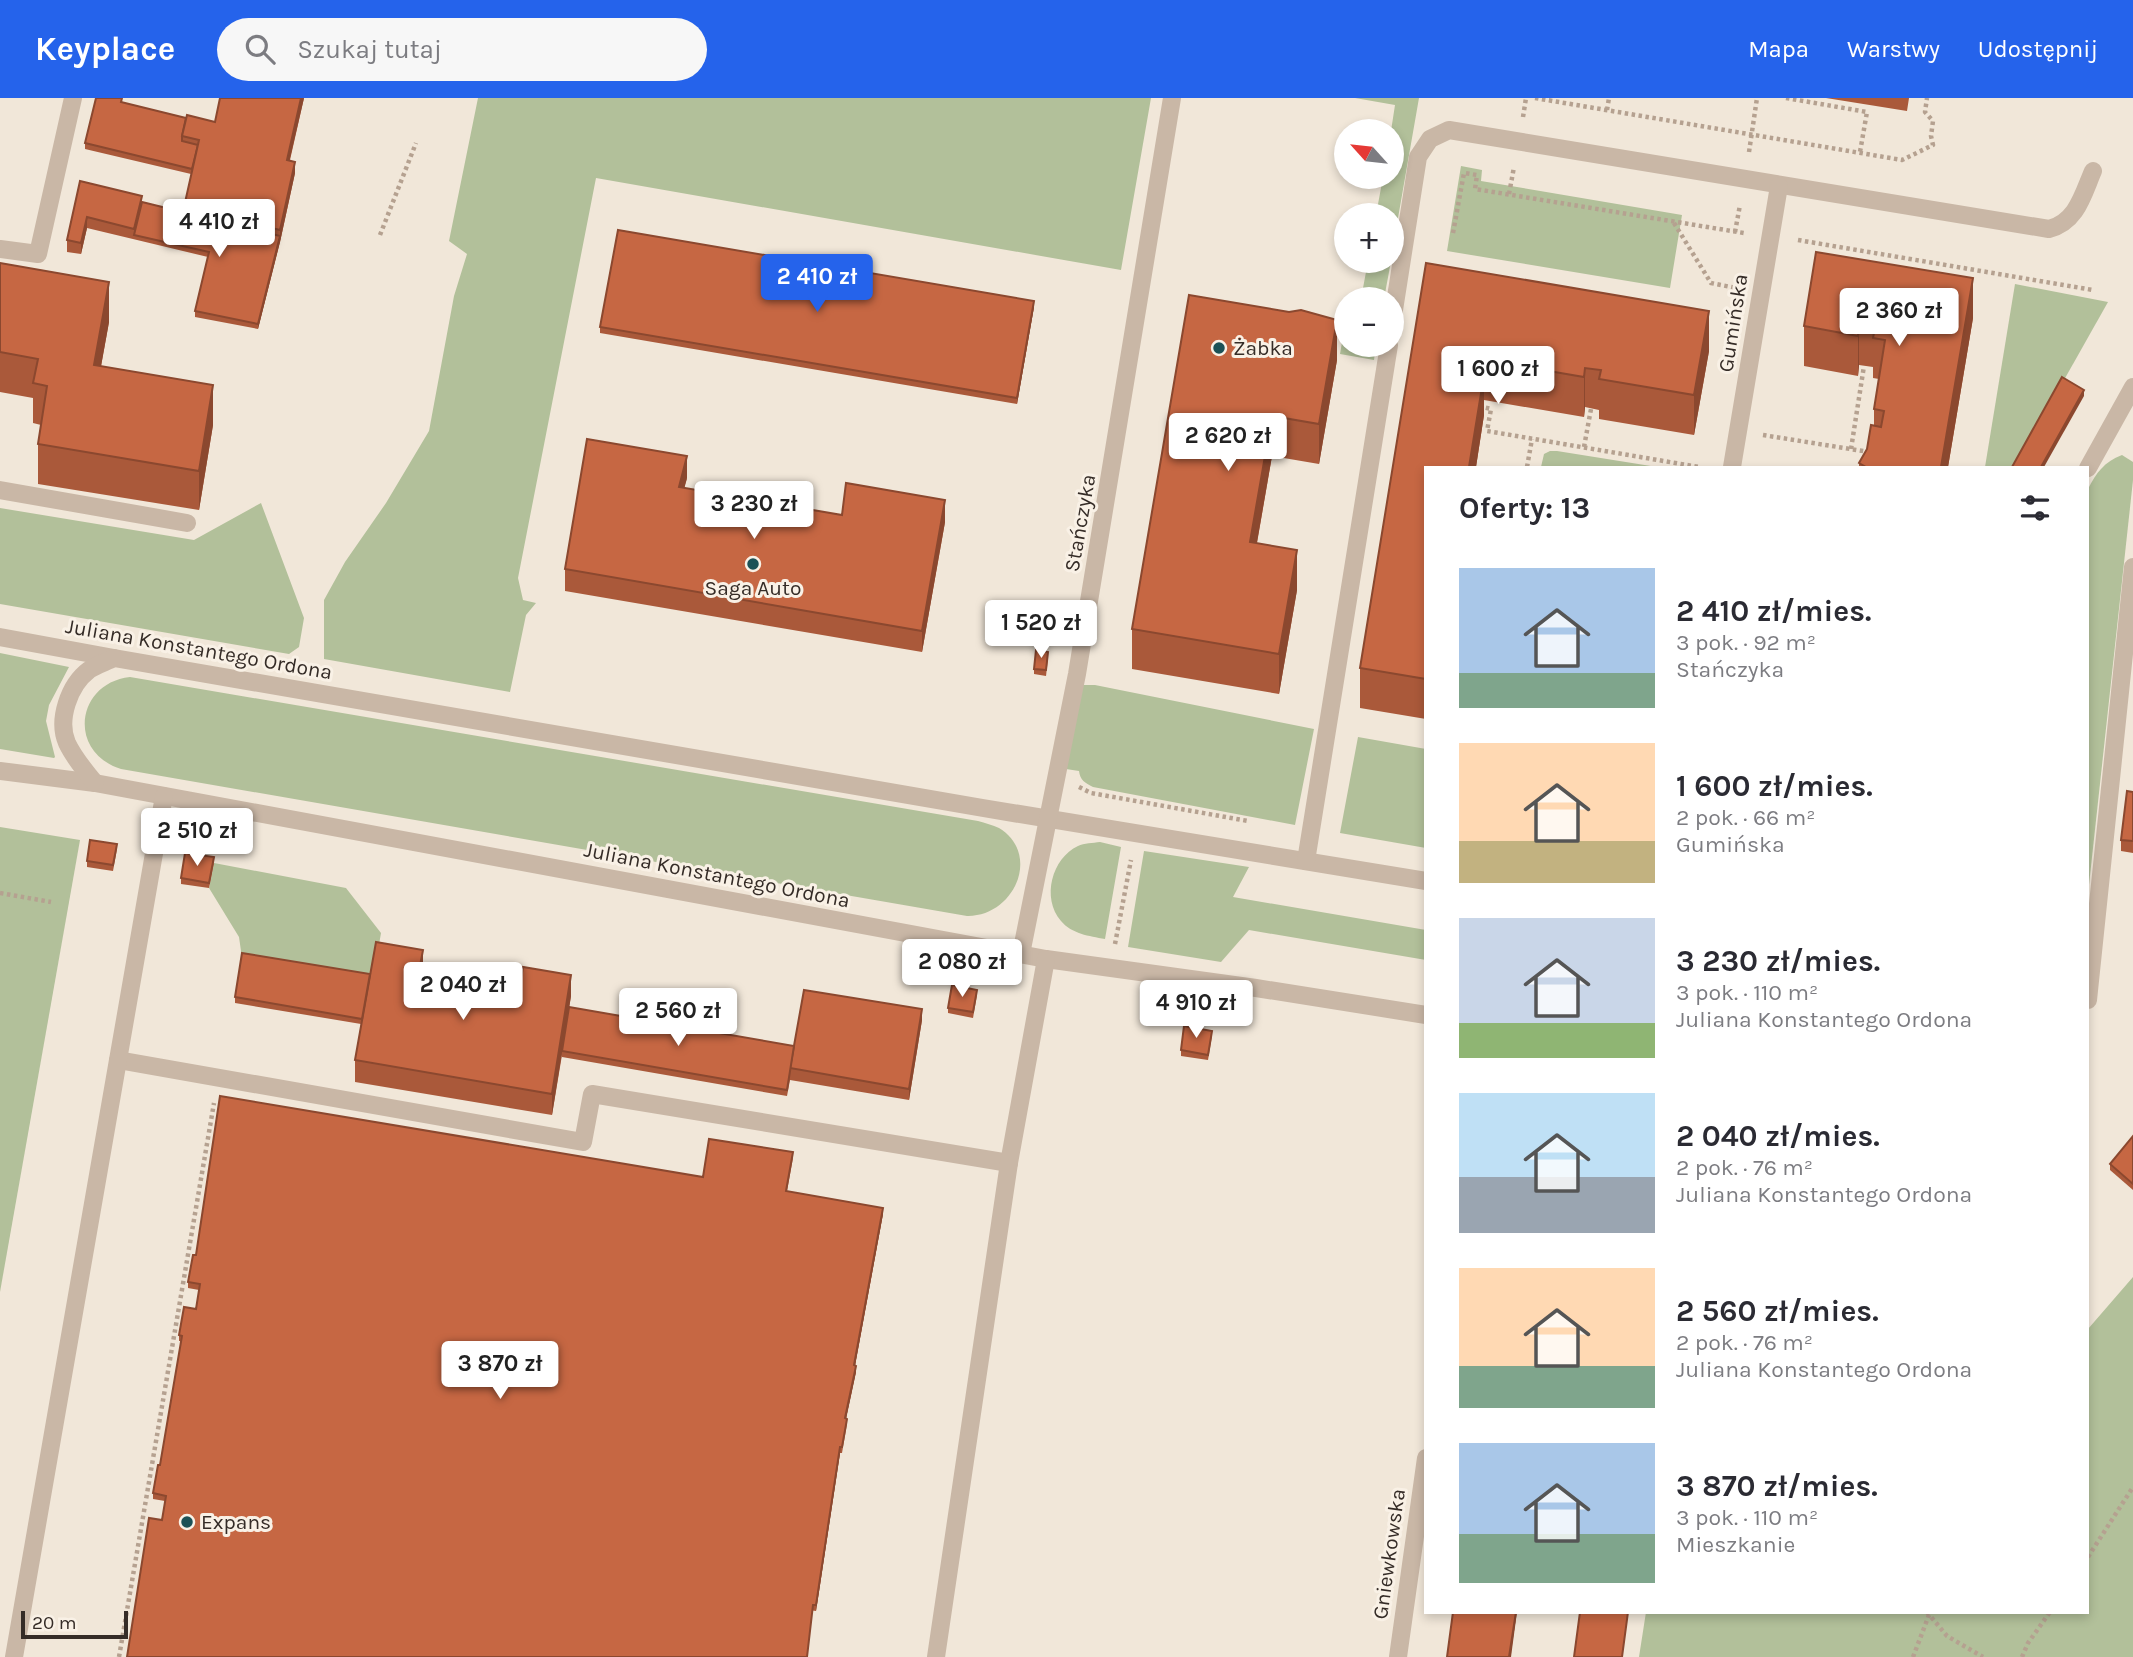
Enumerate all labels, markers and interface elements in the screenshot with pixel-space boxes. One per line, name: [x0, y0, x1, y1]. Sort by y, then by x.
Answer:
search box: [217, 18, 707, 81]
text: Keyplace: [35, 30, 175, 68]
icon: search: [241, 30, 279, 68]
text: Szukaj tutaj: [297, 34, 442, 65]
text: Mapa: [1748, 35, 1809, 63]
text: Warstwy: [1847, 35, 1940, 63]
text: Udostępnij: [1978, 35, 2098, 63]
north arrow: [1334, 119, 1404, 189]
map controls: [1334, 119, 1404, 357]
pin: 4 410 zł: [147, 200, 291, 259]
button: +: [1334, 203, 1404, 273]
text: 4 410 zł: [179, 208, 259, 235]
pin: 2 410 zł: [745, 254, 889, 314]
text: 2 410 zł: [777, 263, 857, 290]
street label: Gumińska: [1713, 272, 1753, 374]
button: −: [1334, 287, 1404, 357]
pin: 2 360 zł: [1827, 288, 1971, 348]
text: 2 360 zł: [1856, 297, 1942, 324]
place label: Żabka: [1233, 336, 1293, 360]
marker: Żabka: [1211, 340, 1227, 356]
pin: 1 600 zł: [1426, 346, 1570, 406]
text: 1 600 zł: [1457, 355, 1539, 382]
pin: 2 620 zł: [1156, 414, 1300, 473]
text: 2 620 zł: [1185, 422, 1271, 449]
street label: Stańczyka: [1060, 472, 1100, 574]
pin: 3 230 zł: [682, 482, 826, 541]
icon: filters: [2016, 489, 2054, 527]
text: 3 230 zł: [710, 490, 798, 517]
text: Oferty: 13: [1459, 490, 1590, 526]
marker: Saga Auto: [745, 556, 761, 572]
place label: Saga Auto: [705, 576, 801, 600]
text: 2 410 zł/mies.: [1676, 593, 1871, 629]
icon: home: [1515, 596, 1599, 680]
pin: 1 520 zł: [969, 601, 1113, 660]
text: 1 520 zł: [1001, 609, 1081, 636]
street label: Juliana Konstantego Ordona: [64, 614, 334, 684]
text: 3 pok. · 92 m²: [1676, 629, 1816, 656]
text: Stańczyka: [1676, 656, 1784, 683]
text: 1 600 zł/mies.: [1676, 768, 1873, 804]
icon: home: [1515, 771, 1599, 855]
text: 2 pok. · 66 m²: [1676, 804, 1815, 831]
pin: 2 510 zł: [125, 808, 269, 868]
text: 2 510 zł: [157, 817, 237, 844]
text: Gumińska: [1676, 831, 1785, 858]
street label: Juliana Konstantego Ordona: [582, 837, 852, 913]
pin: 2 080 zł: [890, 940, 1034, 999]
text: 3 230 zł/mies.: [1676, 943, 1880, 979]
icon: home: [1515, 946, 1599, 1030]
text: 2 080 zł: [918, 948, 1006, 975]
pin: 2 040 zł: [391, 962, 535, 1022]
text: 2 040 zł: [420, 971, 506, 998]
text: 3 pok. · 110 m²: [1676, 979, 1818, 1006]
pin: 4 910 zł: [1124, 981, 1268, 1040]
pin: 2 560 zł: [606, 988, 750, 1048]
text: 4 910 zł: [1156, 989, 1236, 1016]
text: 2 560 zł: [635, 997, 721, 1024]
text: Juliana Konstantego Ordona: [1676, 1006, 1972, 1033]
text: 2 040 zł/mies.: [1676, 1118, 1880, 1154]
icon: home: [1515, 1121, 1599, 1205]
text: 2 pok. · 76 m²: [1676, 1154, 1813, 1181]
text: Juliana Konstantego Ordona: [1676, 1181, 1972, 1208]
text: 2 560 zł/mies.: [1676, 1293, 1879, 1329]
icon: home: [1515, 1296, 1599, 1380]
text: 2 pok. · 76 m²: [1676, 1329, 1813, 1356]
pin: 3 870 zł: [428, 1342, 572, 1401]
text: 3 870 zł: [457, 1350, 543, 1377]
text: Juliana Konstantego Ordona: [1676, 1356, 1972, 1383]
text: 3 870 zł/mies.: [1676, 1468, 1878, 1504]
icon: home: [1515, 1471, 1599, 1555]
street label: Gniewkowska: [1368, 1487, 1410, 1621]
text: 3 pok. · 110 m²: [1676, 1504, 1818, 1531]
place label: Expans: [201, 1510, 271, 1534]
marker: Expans: [179, 1514, 195, 1530]
text: Mieszkanie: [1676, 1531, 1795, 1558]
scale bar: [21, 1608, 128, 1640]
text: 20 m: [32, 1612, 77, 1634]

